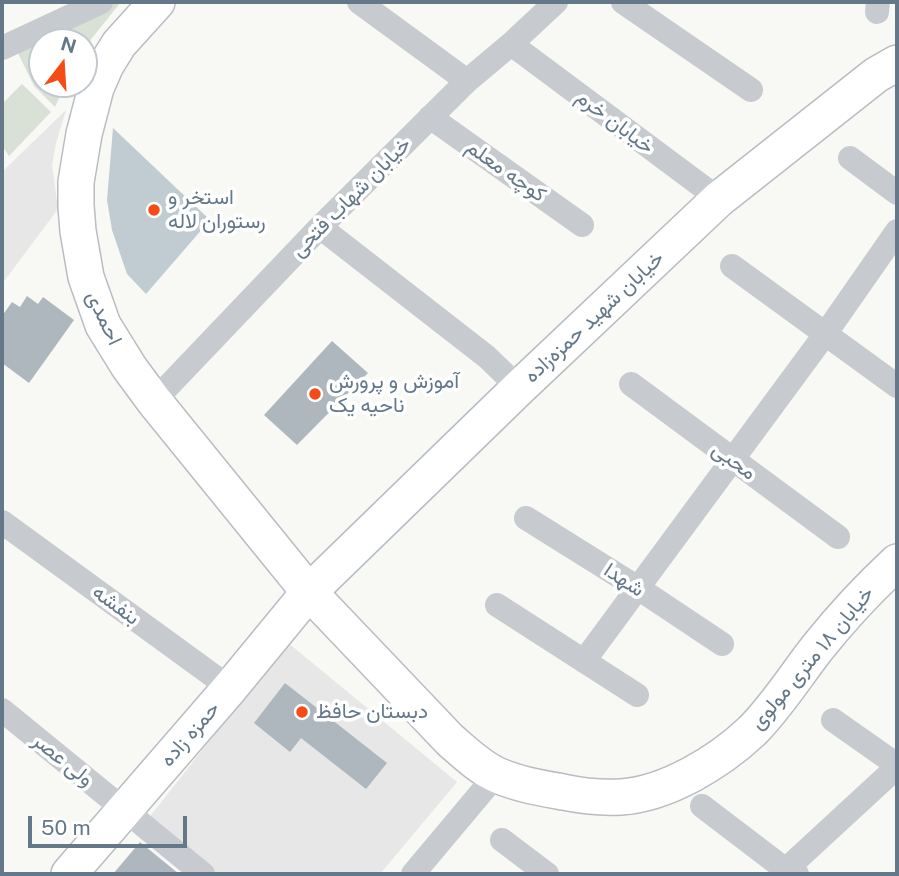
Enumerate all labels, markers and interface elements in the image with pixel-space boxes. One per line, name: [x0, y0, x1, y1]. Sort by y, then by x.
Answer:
north arrow: [28, 28, 98, 98]
text: N: [58, 32, 79, 58]
street label: خیابان خرم: [571, 84, 659, 160]
street label: خیابان شهاب فتحی: [286, 132, 416, 262]
street label: کوچه معلم: [461, 134, 551, 208]
place label: استخر و رستوران لاله: [168, 185, 266, 235]
marker: استخر و رستوران لاله: [146, 202, 162, 218]
street label: خیابان شهید حمزه‌زاده: [519, 246, 669, 388]
street label: احمدی: [81, 287, 127, 349]
place label: آموزش و پرورش ناحیه یک: [329, 369, 459, 419]
marker: آموزش و پرورش ناحیه یک: [307, 386, 323, 402]
street label: محبی: [707, 437, 761, 485]
street label: شهدا: [599, 558, 649, 602]
street label: بنفشه: [87, 579, 145, 631]
street label: خیابان ۱۸ متری مولوی: [745, 581, 879, 735]
street label: حمزه زاده: [155, 696, 225, 772]
place label: دبستان حافظ: [316, 699, 428, 725]
marker: دبستان حافظ: [294, 704, 310, 720]
street label: ولی عصر: [27, 728, 99, 792]
scale bar: [32, 802, 191, 846]
text: 50 m: [41, 815, 91, 840]

